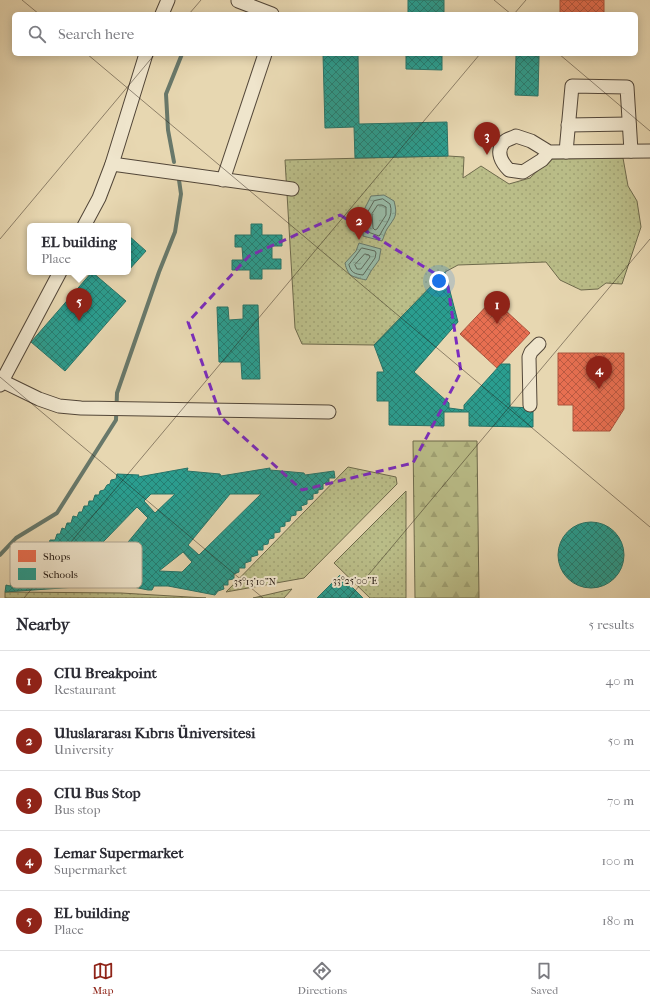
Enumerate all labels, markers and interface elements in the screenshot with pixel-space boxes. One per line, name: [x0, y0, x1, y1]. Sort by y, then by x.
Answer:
search box: [12, 12, 638, 56]
icon: search: [26, 23, 48, 45]
text: Search here: [58, 25, 134, 43]
pin: 3: [474, 122, 500, 155]
pin: 2: [346, 207, 372, 240]
popup: [27, 223, 131, 275]
text: EL building: [41, 233, 117, 251]
text: Place: [41, 251, 71, 266]
your location: [429, 271, 449, 291]
pin: 5: [66, 288, 92, 321]
pin: 1: [484, 291, 510, 324]
pin: 4: [586, 356, 612, 389]
legend: [10, 542, 142, 588]
text: Shops: [43, 550, 70, 563]
text: Schools: [43, 568, 78, 581]
text: 33°25'00"E: [333, 575, 377, 587]
text: 35°13'10"N: [234, 576, 277, 588]
text: Nearby: [16, 614, 70, 634]
text: 5 results: [589, 617, 634, 632]
text: CIU Breakpoint: [54, 664, 157, 682]
text: 1: [27, 673, 31, 688]
text: 40 m: [606, 673, 634, 688]
text: Restaurant: [54, 682, 116, 697]
text: Uluslararası Kıbrıs Üniversitesi: [54, 724, 255, 742]
text: 2: [26, 733, 32, 748]
text: 50 m: [608, 733, 634, 748]
text: University: [54, 742, 114, 757]
text: CIU Bus Stop: [54, 784, 141, 802]
text: 3: [26, 793, 32, 808]
text: 70 m: [607, 793, 634, 808]
text: Bus stop: [54, 802, 100, 817]
text: Lemar Supermarket: [54, 844, 184, 862]
text: 4: [25, 853, 33, 868]
text: 100 m: [601, 853, 634, 868]
text: Supermarket: [54, 862, 127, 877]
text: EL building: [54, 904, 129, 922]
text: 5: [26, 913, 32, 928]
text: 180 m: [602, 913, 634, 928]
text: Place: [54, 922, 84, 937]
tab: Map: [92, 960, 114, 997]
tab: Directions: [298, 960, 347, 997]
tab: Saved: [531, 960, 558, 997]

